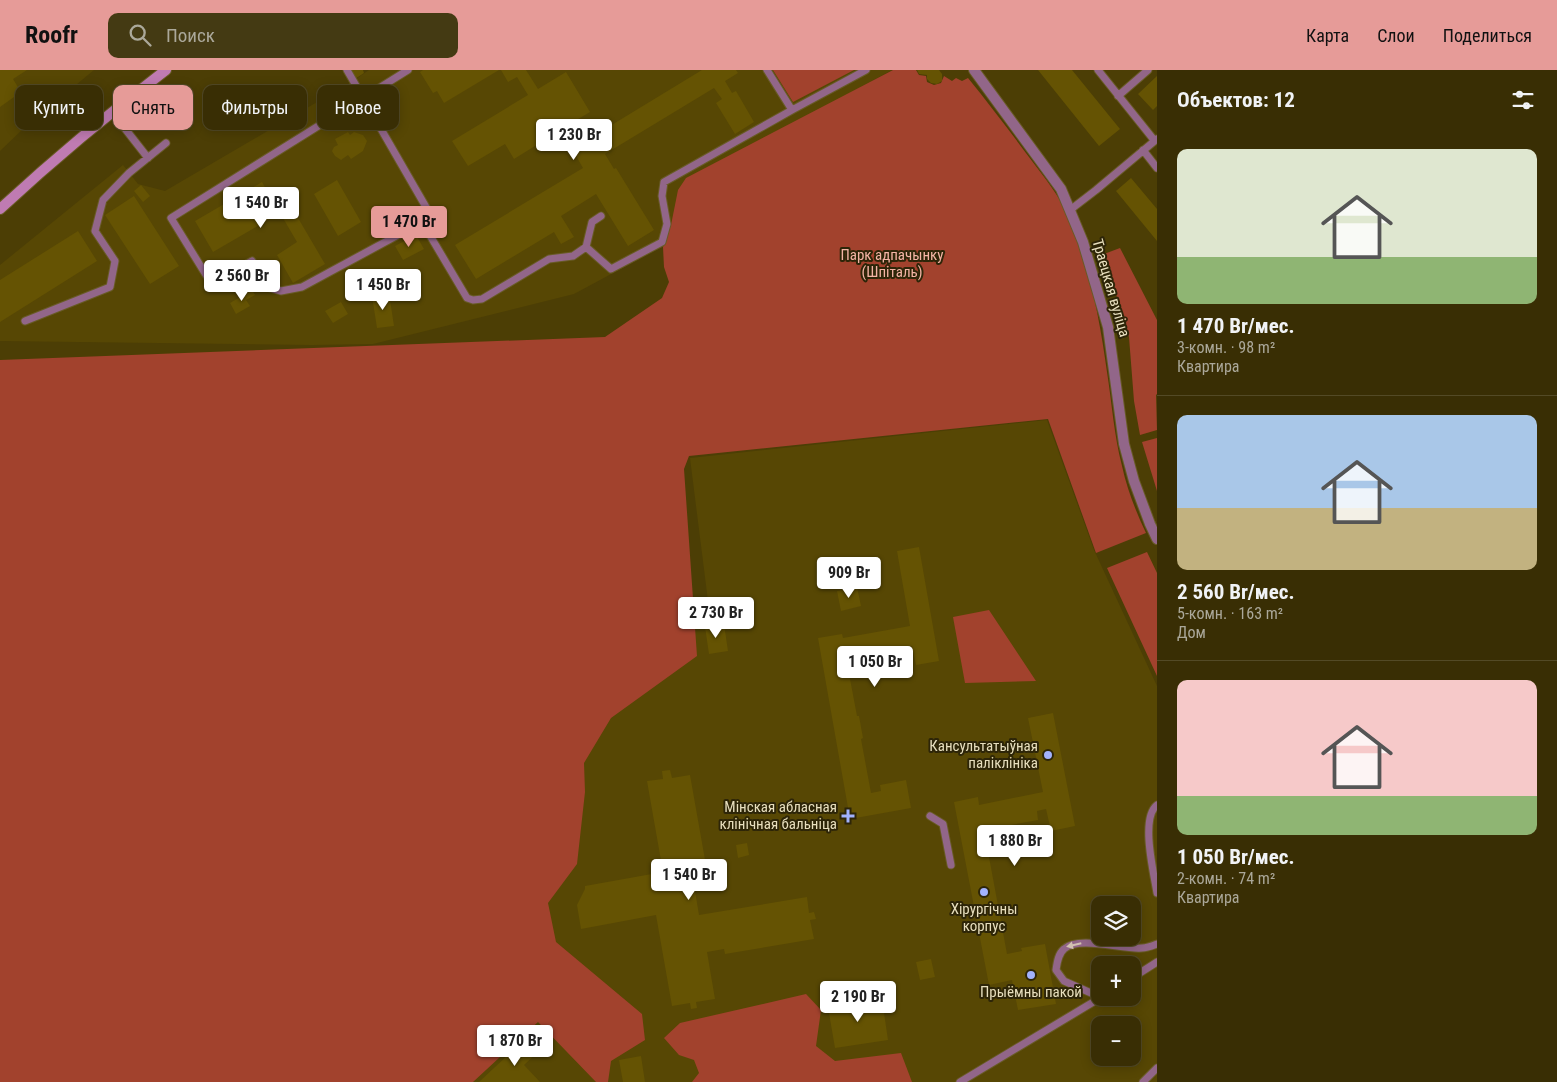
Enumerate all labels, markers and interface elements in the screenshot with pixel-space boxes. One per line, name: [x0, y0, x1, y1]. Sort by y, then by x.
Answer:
search box: [108, 13, 458, 58]
text: Roofr: [25, 21, 78, 49]
icon: search: [126, 21, 154, 49]
text: Поиск: [166, 24, 215, 47]
text: Карта: [1306, 25, 1349, 46]
text: Слои: [1377, 25, 1415, 46]
text: Поделиться: [1443, 25, 1532, 46]
chip: Купить: [15, 85, 103, 130]
chip: Снять: [113, 85, 193, 130]
chip: Фильтры: [203, 85, 307, 130]
chip: Новое: [317, 85, 399, 130]
icon: filters: [1509, 86, 1537, 114]
text: Объектов: 12: [1177, 88, 1295, 112]
pin: 1 230 Br: [522, 118, 626, 161]
text: 1 230 Br: [547, 125, 601, 144]
icon: home: [1312, 182, 1402, 272]
pin: 1 540 Br: [209, 186, 313, 229]
text: 1 540 Br: [234, 193, 288, 212]
pin: 1 470 Br: [357, 206, 461, 248]
text: 1 470 Br: [382, 212, 436, 231]
street label: Траецкая вуліца: [1088, 237, 1134, 339]
park label: Парк адпачынку (Шпіталь): [840, 246, 944, 281]
pin: 2 560 Br: [190, 260, 294, 302]
text: 2 560 Br: [215, 266, 269, 285]
pin: 1 450 Br: [331, 268, 435, 311]
text: 1 450 Br: [356, 275, 410, 294]
text: 1 470 Br/мес.: [1177, 314, 1295, 338]
text: 3-комн. · 98 m²: [1177, 338, 1275, 357]
text: Квартира: [1177, 357, 1239, 376]
icon: home: [1312, 447, 1402, 537]
pin: 909 Br: [808, 556, 890, 599]
text: 909 Br: [828, 563, 870, 582]
text: 2 560 Br/мес.: [1177, 580, 1295, 604]
pin: 2 730 Br: [664, 596, 768, 639]
text: 2 730 Br: [689, 603, 743, 622]
text: 5-комн. · 163 m²: [1177, 604, 1283, 623]
text: Дом: [1177, 623, 1206, 642]
pin: 1 050 Br: [823, 646, 927, 688]
text: 1 050 Br: [848, 652, 902, 671]
icon: home: [1312, 712, 1402, 802]
place label: Кансультатыўная паліклініка: [929, 737, 1038, 772]
marker: Кансультатыўная паліклініка: [1042, 749, 1054, 761]
place label: Мінская абласная клінічная бальніца: [720, 798, 837, 833]
marker: Мінская абласная клінічная бальніца: [841, 809, 855, 823]
pin: 1 880 Br: [963, 824, 1067, 867]
text: 1 880 Br: [988, 831, 1042, 850]
text: 1 050 Br/мес.: [1177, 845, 1295, 869]
pin: 1 540 Br: [637, 858, 741, 901]
text: 1 540 Br: [662, 865, 716, 884]
text: 2-комн. · 74 m²: [1177, 869, 1275, 888]
marker: Хірургічны корпус: [978, 886, 990, 898]
text: Квартира: [1177, 888, 1239, 907]
map controls: [1091, 896, 1141, 1066]
button: layers: [1091, 896, 1141, 946]
place label: Хірургічны корпус: [951, 900, 1017, 935]
one-way arrow: [1067, 941, 1082, 949]
button: +: [1091, 956, 1141, 1006]
marker: Прыёмны пакой: [1025, 969, 1037, 981]
pin: 2 190 Br: [806, 980, 910, 1023]
place label: Прыёмны пакой: [980, 983, 1082, 1001]
text: 2 190 Br: [831, 987, 885, 1006]
button: −: [1091, 1016, 1141, 1066]
pin: 1 870 Br: [463, 1024, 567, 1067]
text: 1 870 Br: [488, 1031, 542, 1050]

